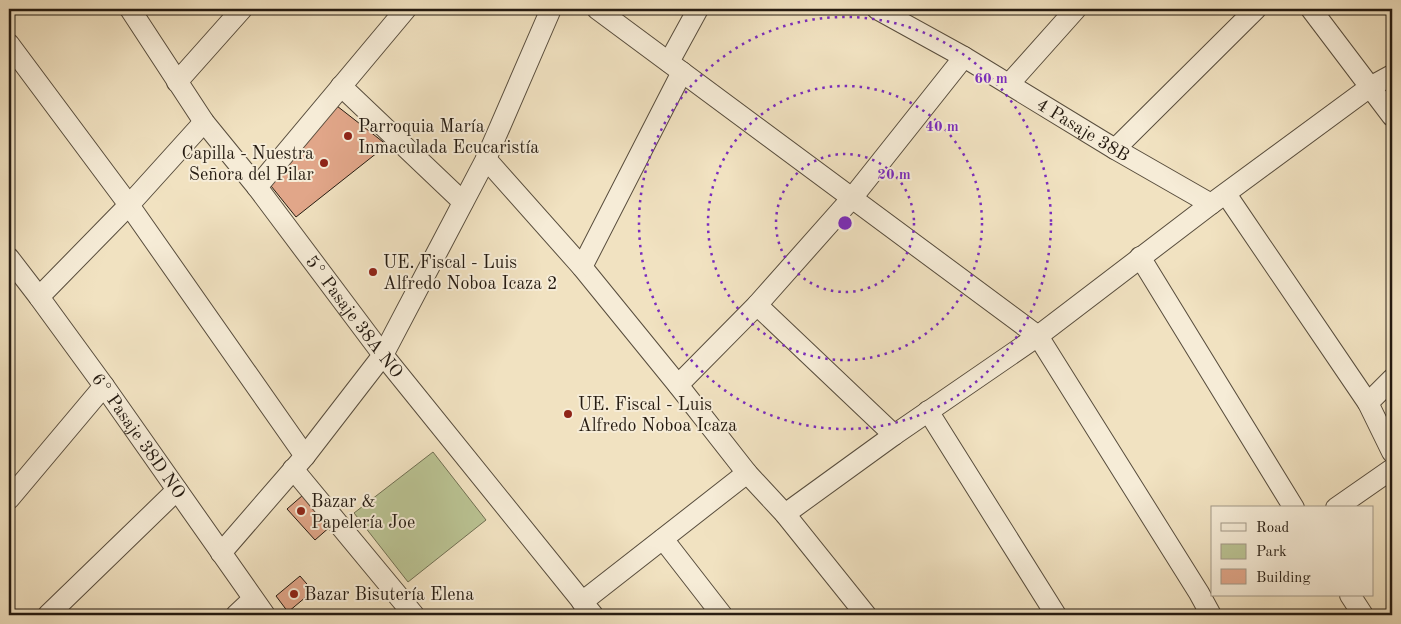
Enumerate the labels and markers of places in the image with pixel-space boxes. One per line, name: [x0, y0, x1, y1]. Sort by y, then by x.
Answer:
place label: Parroquia María Inmaculada Ecucaristía: [358, 118, 539, 157]
marker: Parroquia María Inmaculada Ecucaristía: [342, 130, 354, 142]
place label: Capilla - Nuestra Señora del Pilar: [181, 145, 315, 184]
marker: Capilla - Nuestra Señora del Pilar: [318, 157, 330, 169]
centre of rings: [836, 214, 854, 232]
place label: UE. Fiscal - Luis Alfredo Noboa Icaza 2: [383, 254, 558, 293]
marker: UE. Fiscal - Luis Alfredo Noboa Icaza 2: [367, 266, 379, 278]
place label: UE. Fiscal - Luis Alfredo Noboa Icaza: [578, 396, 737, 435]
marker: UE. Fiscal - Luis Alfredo Noboa Icaza: [562, 408, 574, 420]
place label: Bazar & Papelería Joe: [311, 493, 415, 532]
marker: Bazar & Papelería Joe: [295, 505, 307, 517]
place label: Bazar Bisutería Elena: [304, 586, 474, 604]
marker: Bazar Bisutería Elena: [288, 588, 300, 600]

